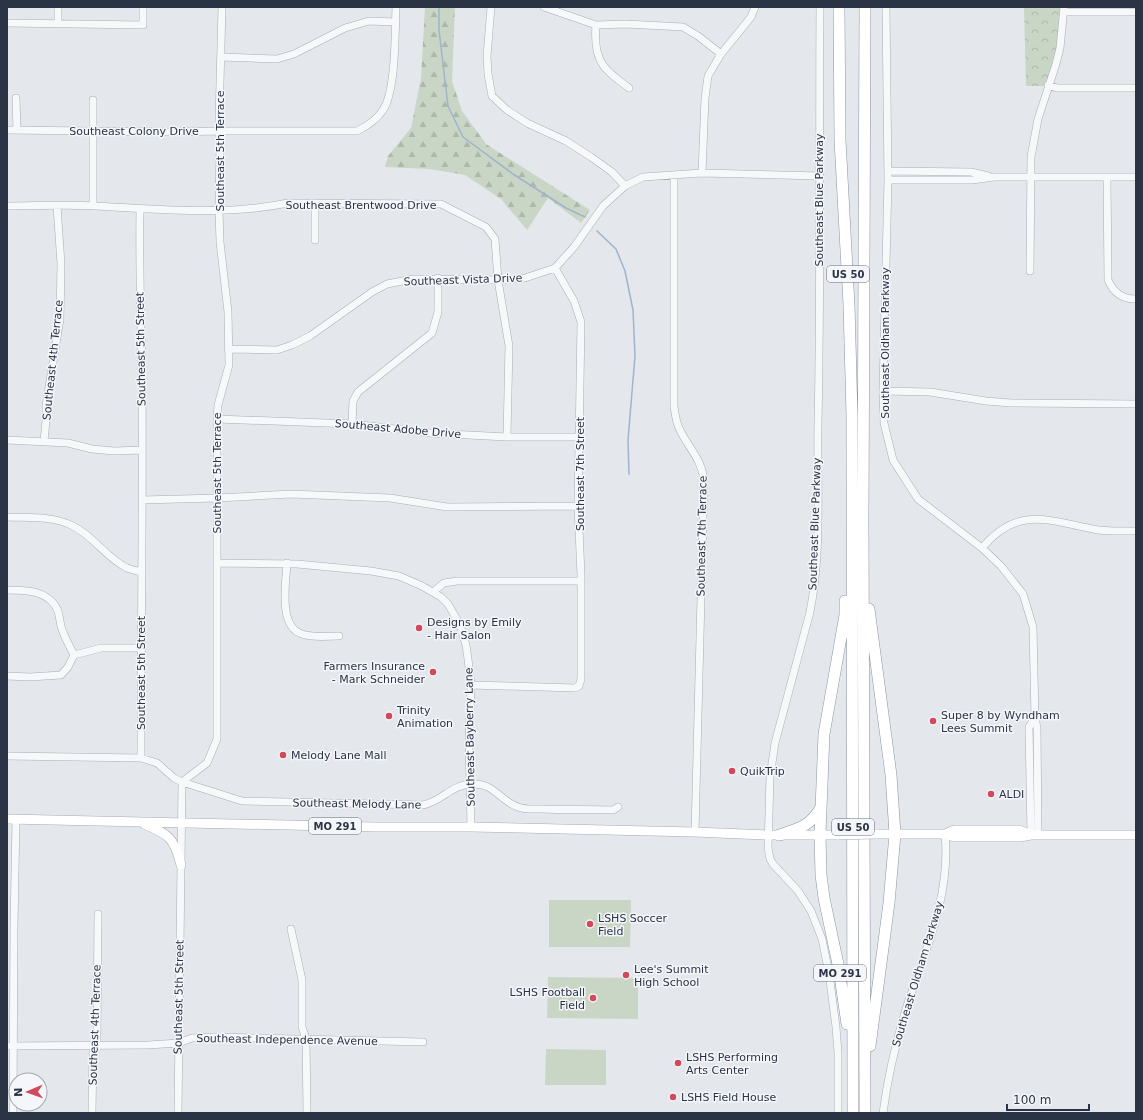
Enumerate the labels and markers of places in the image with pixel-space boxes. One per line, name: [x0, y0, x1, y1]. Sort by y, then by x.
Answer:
place label: Designs by Emily - Hair Salon: [427, 616, 522, 642]
marker: Designs by Emily - Hair Salon: [414, 623, 424, 633]
place label: Farmers Insurance - Mark Schneider: [323, 660, 425, 686]
marker: Farmers Insurance - Mark Schneider: [428, 667, 438, 677]
place label: Trinity Animation: [396, 704, 453, 730]
place label: Super 8 by Wyndham Lees Summit: [941, 709, 1060, 735]
marker: Trinity Animation: [384, 711, 394, 721]
marker: Super 8 by Wyndham Lees Summit: [928, 716, 938, 726]
place label: Melody Lane Mall: [291, 749, 386, 762]
marker: Melody Lane Mall: [278, 750, 288, 760]
place label: QuikTrip: [740, 765, 785, 778]
marker: QuikTrip: [727, 766, 737, 776]
place label: ALDI: [999, 788, 1024, 801]
marker: ALDI: [986, 789, 996, 799]
place label: LSHS Soccer Field: [598, 912, 667, 938]
marker: LSHS Soccer Field: [585, 919, 595, 929]
place label: Lee's Summit High School: [634, 963, 709, 989]
marker: Lee's Summit High School: [621, 970, 631, 980]
place label: LSHS Football Field: [510, 986, 585, 1012]
marker: LSHS Football Field: [588, 993, 598, 1003]
place label: LSHS Performing Arts Center: [686, 1051, 778, 1077]
marker: LSHS Performing Arts Center: [673, 1058, 683, 1068]
place label: LSHS Field House: [681, 1091, 776, 1104]
marker: LSHS Field House: [668, 1092, 678, 1102]

